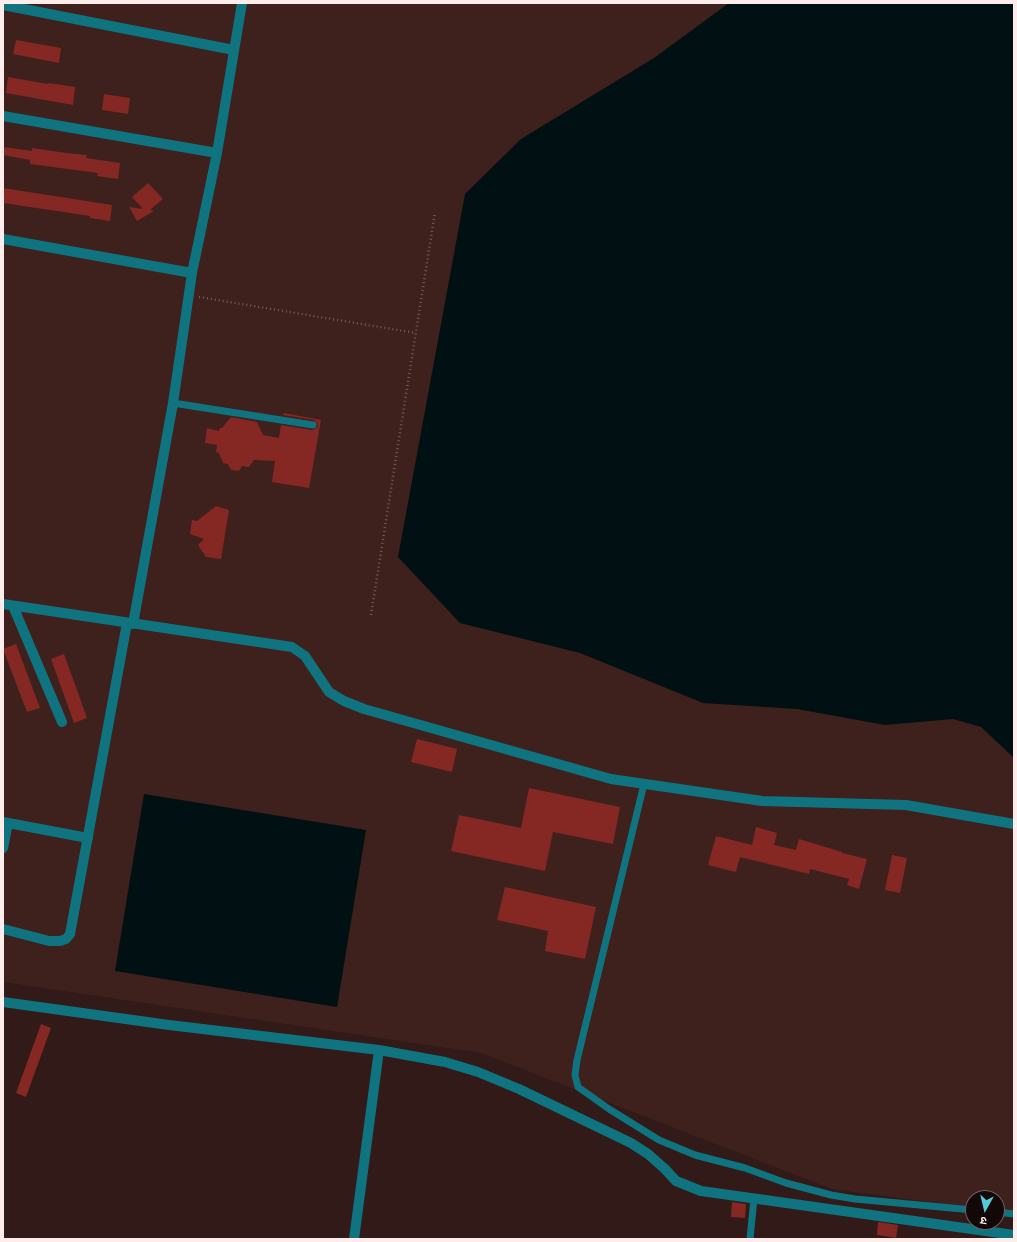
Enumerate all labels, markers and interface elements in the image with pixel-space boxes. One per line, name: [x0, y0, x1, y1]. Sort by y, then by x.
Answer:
north arrow: [965, 1190, 1005, 1230]
text: उ: [979, 1215, 987, 1227]

